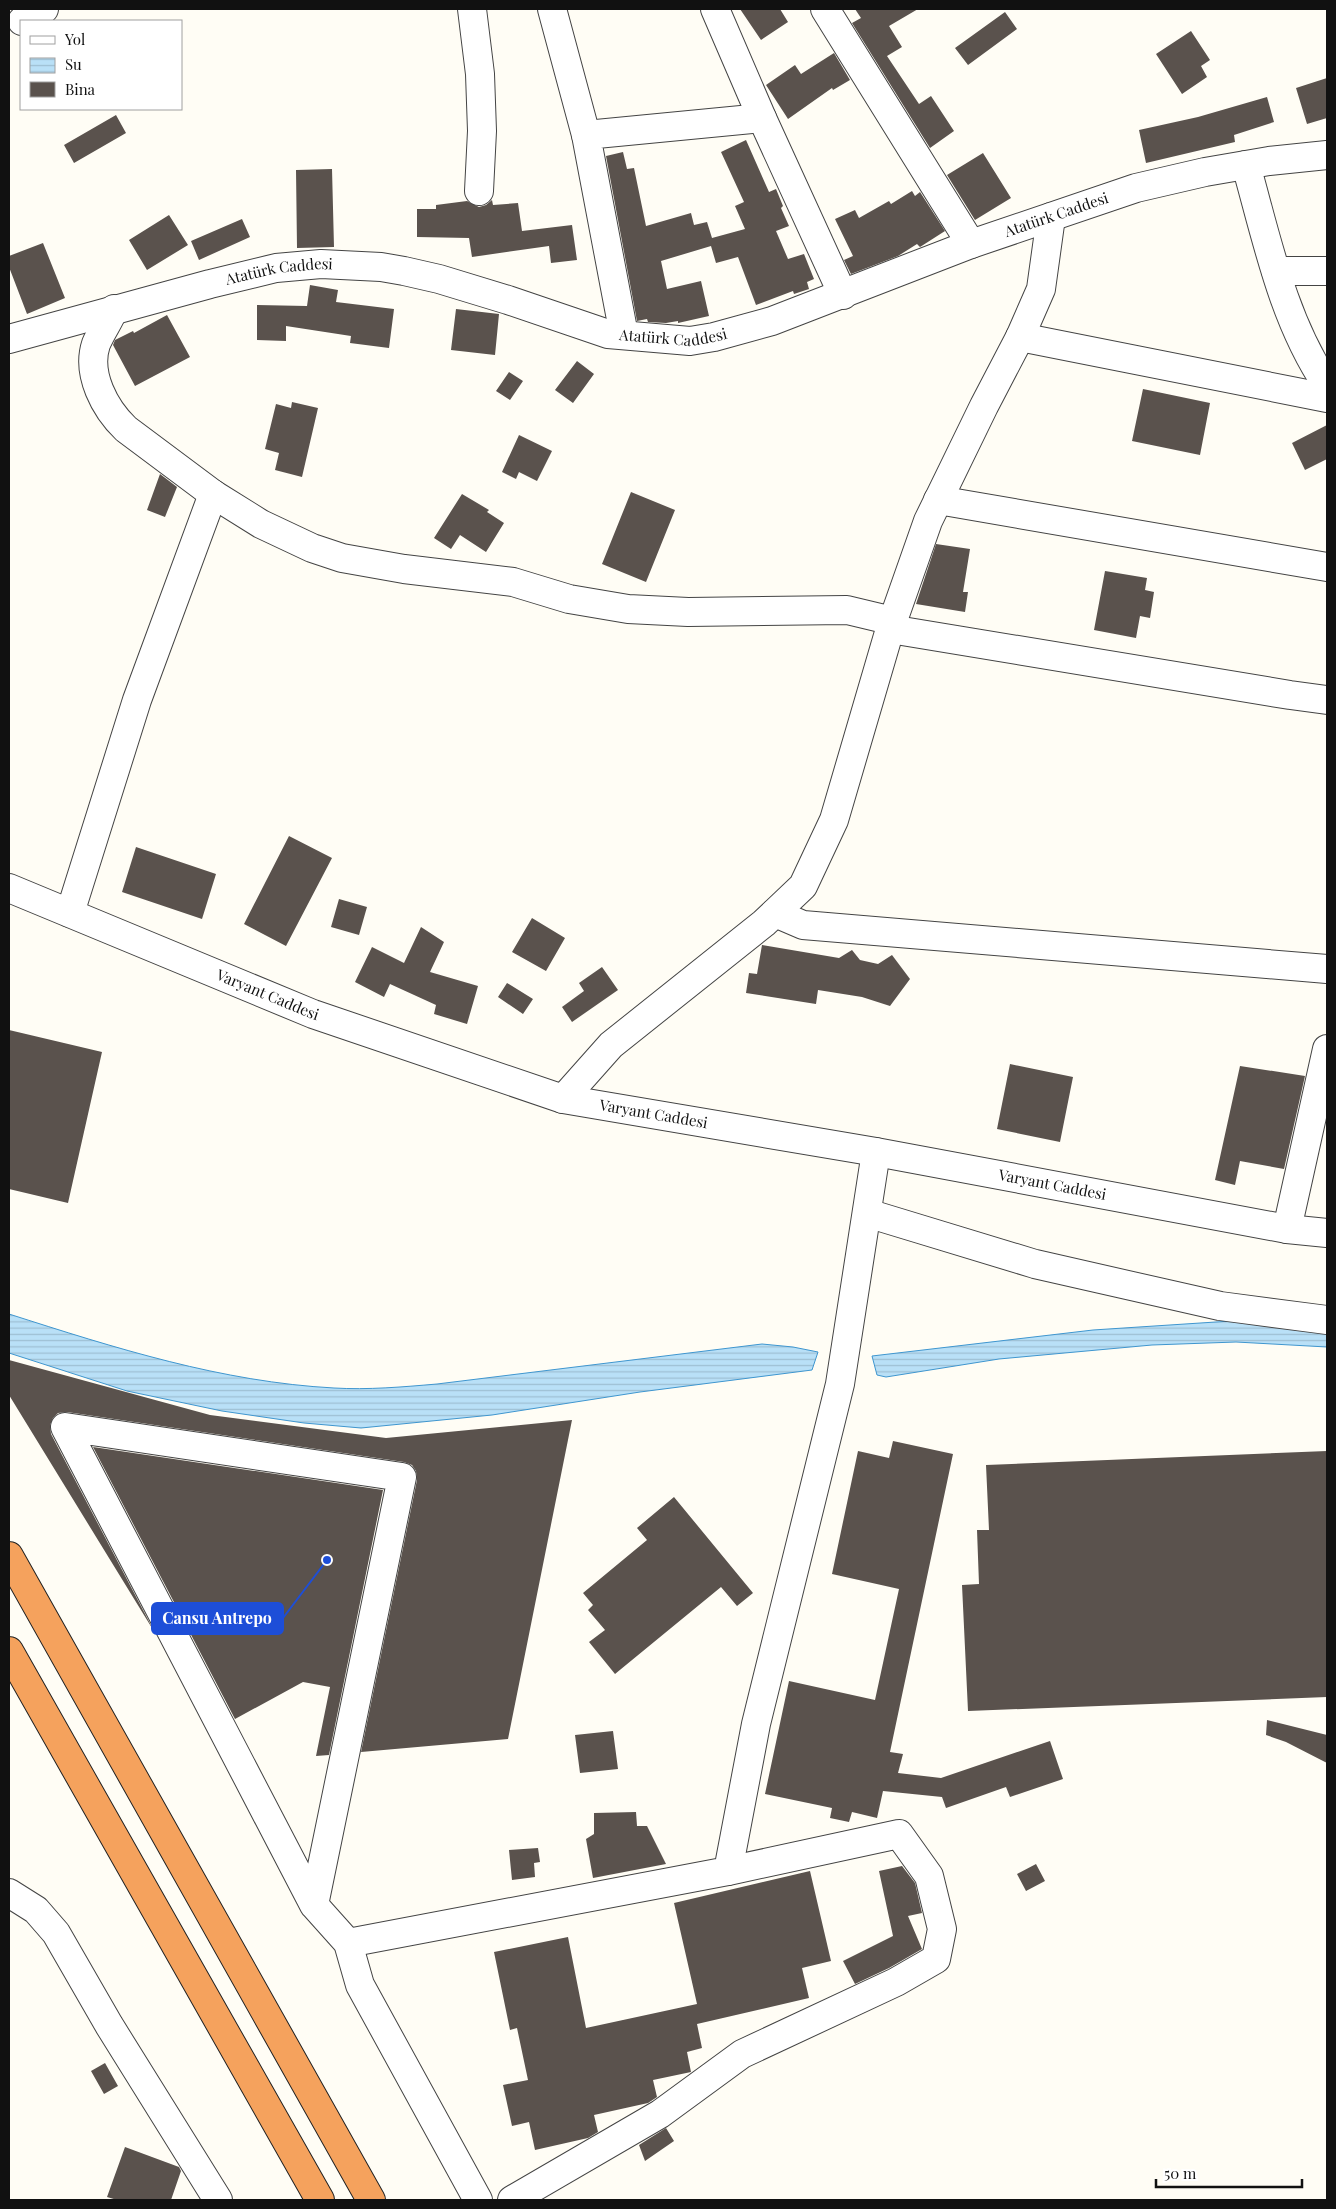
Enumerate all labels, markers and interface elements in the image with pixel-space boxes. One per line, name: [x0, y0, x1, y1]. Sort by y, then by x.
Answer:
legend: [20, 20, 182, 110]
text: Yol: [64, 29, 85, 49]
text: Su: [65, 54, 82, 74]
text: Bina: [65, 79, 96, 99]
street label: Atatürk Caddesi: [1001, 187, 1111, 241]
street label: Atatürk Caddesi: [222, 253, 334, 289]
street label: Atatürk Caddesi: [617, 323, 730, 350]
street label: Varyant Caddesi: [213, 964, 322, 1025]
street label: Varyant Caddesi: [597, 1094, 710, 1132]
street label: Varyant Caddesi: [996, 1164, 1109, 1204]
callout: Cansu Antrepo: [152, 1603, 283, 1634]
text: Cansu Antrepo: [162, 1607, 272, 1628]
scale bar: [1156, 2156, 1302, 2188]
text: 50 m: [1164, 2163, 1197, 2183]

